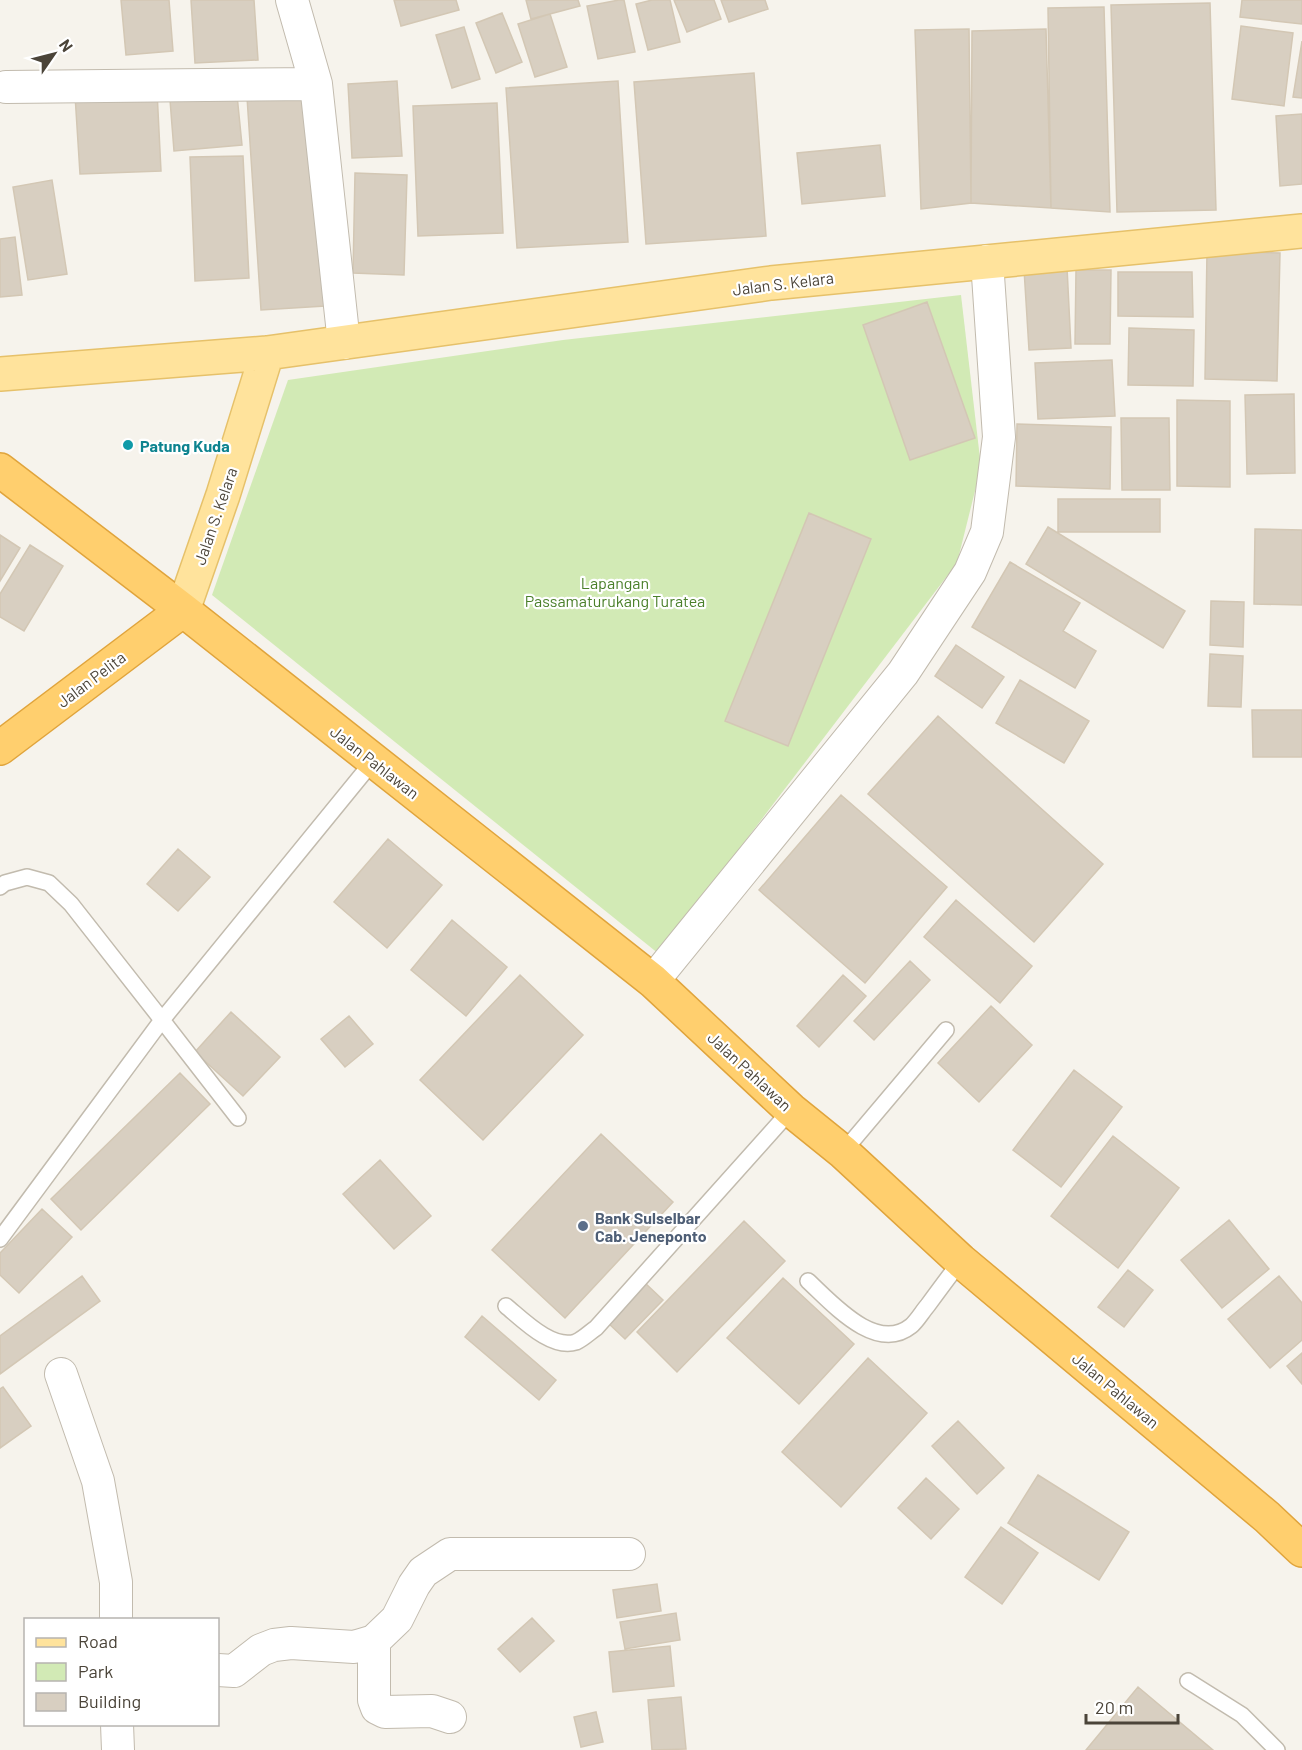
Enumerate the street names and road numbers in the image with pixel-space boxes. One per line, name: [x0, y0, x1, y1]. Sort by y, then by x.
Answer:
street label: Jalan S. Kelara: [731, 267, 835, 299]
street label: Jalan S. Kelara: [189, 465, 241, 567]
street label: Jalan Pelita: [53, 647, 129, 711]
street label: Jalan Pahlawan: [327, 722, 423, 802]
street label: Jalan Pahlawan: [704, 1027, 796, 1115]
street label: Jalan Pahlawan: [1069, 1348, 1163, 1432]

